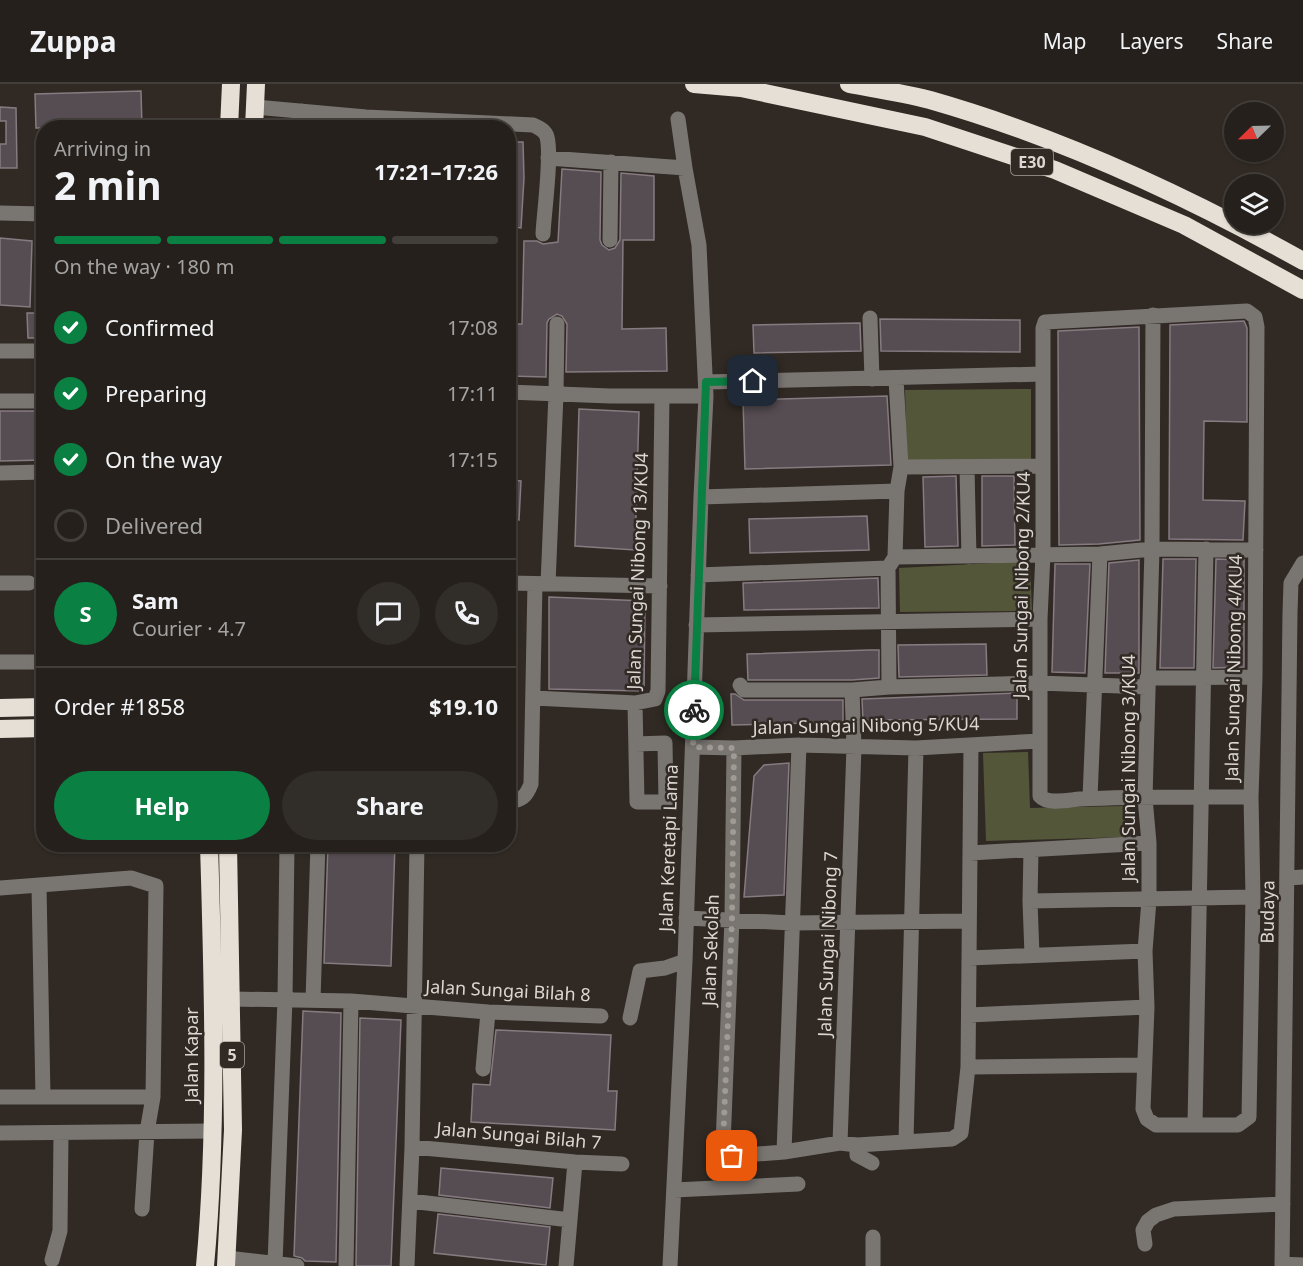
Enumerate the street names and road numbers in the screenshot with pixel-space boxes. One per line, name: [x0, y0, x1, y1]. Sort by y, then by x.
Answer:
road number: E30: [1011, 149, 1053, 175]
street label: Jalan Sungai Nibong 13/KU4: [621, 452, 653, 692]
street label: Jalan Sungai Nibong 2/KU4: [1007, 471, 1035, 701]
street label: Jalan Sungai Nibong 4/KU4: [1219, 554, 1247, 784]
street label: Jalan Sungai Nibong 3/KU4: [1116, 655, 1140, 883]
street label: Jalan Sungai Nibong 5/KU4: [750, 711, 980, 739]
street label: Jalan Keretapi Lama: [653, 764, 683, 934]
street label: Jalan Sungai Nibong 7: [812, 851, 842, 1039]
street label: Budaya: [1254, 880, 1280, 944]
street label: Jalan Sekolah: [696, 894, 724, 1008]
street label: Jalan Sungai Bilah 8: [423, 974, 591, 1006]
street label: Jalan Kapar: [179, 1007, 203, 1105]
road number: 5: [220, 1042, 244, 1068]
street label: Jalan Sungai Bilah 7: [434, 1116, 603, 1154]

